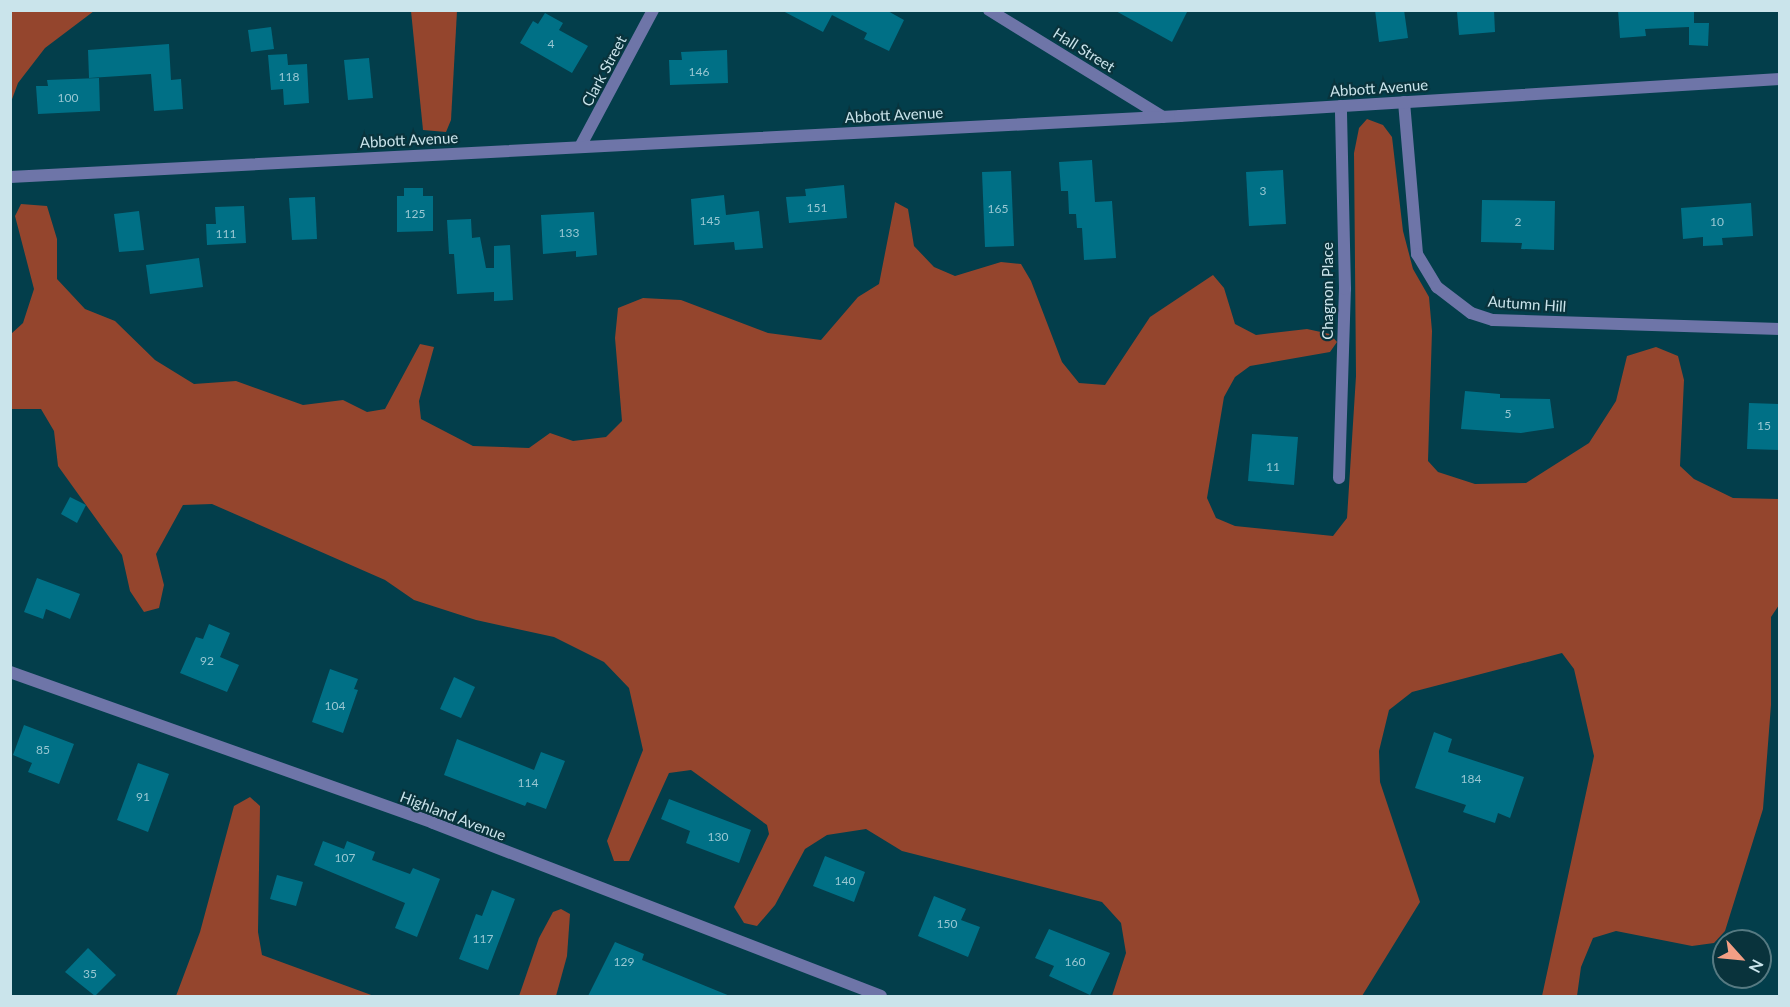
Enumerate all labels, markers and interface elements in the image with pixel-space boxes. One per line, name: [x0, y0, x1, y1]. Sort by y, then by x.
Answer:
street label: Hall Street: [1050, 24, 1118, 76]
street label: Clark Street: [578, 33, 630, 109]
house number: 4: [548, 37, 554, 51]
house number: 146: [689, 65, 709, 79]
house number: 118: [279, 70, 299, 84]
street label: Abbott Avenue: [1329, 76, 1429, 100]
house number: 100: [58, 91, 78, 105]
street label: Abbott Avenue: [844, 103, 944, 127]
street label: Abbott Avenue: [359, 128, 459, 152]
house number: 3: [1260, 184, 1266, 198]
house number: 151: [807, 201, 827, 215]
house number: 165: [988, 202, 1008, 216]
house number: 125: [405, 207, 425, 221]
house number: 145: [700, 214, 720, 228]
house number: 2: [1515, 215, 1521, 229]
house number: 10: [1710, 215, 1724, 229]
house number: 133: [559, 226, 579, 240]
house number: 111: [216, 227, 236, 241]
street label: Chagnon Place: [1319, 242, 1337, 340]
street label: Autumn Hill: [1487, 292, 1567, 316]
house number: 5: [1505, 407, 1511, 421]
house number: 15: [1757, 419, 1771, 433]
house number: 11: [1266, 460, 1280, 474]
house number: 92: [200, 654, 214, 668]
house number: 104: [325, 699, 345, 713]
house number: 85: [36, 743, 50, 757]
house number: 184: [1461, 772, 1481, 786]
house number: 114: [518, 776, 538, 790]
street label: Highland Avenue: [397, 787, 509, 845]
house number: 91: [136, 790, 150, 804]
house number: 130: [708, 830, 728, 844]
house number: 107: [335, 851, 355, 865]
house number: 140: [835, 874, 855, 888]
house number: 150: [937, 917, 957, 931]
north arrow: [1712, 929, 1772, 989]
house number: 117: [473, 932, 493, 946]
house number: 129: [614, 955, 634, 969]
house number: 160: [1065, 955, 1085, 969]
text: N: [1745, 957, 1768, 976]
house number: 35: [83, 967, 97, 981]

